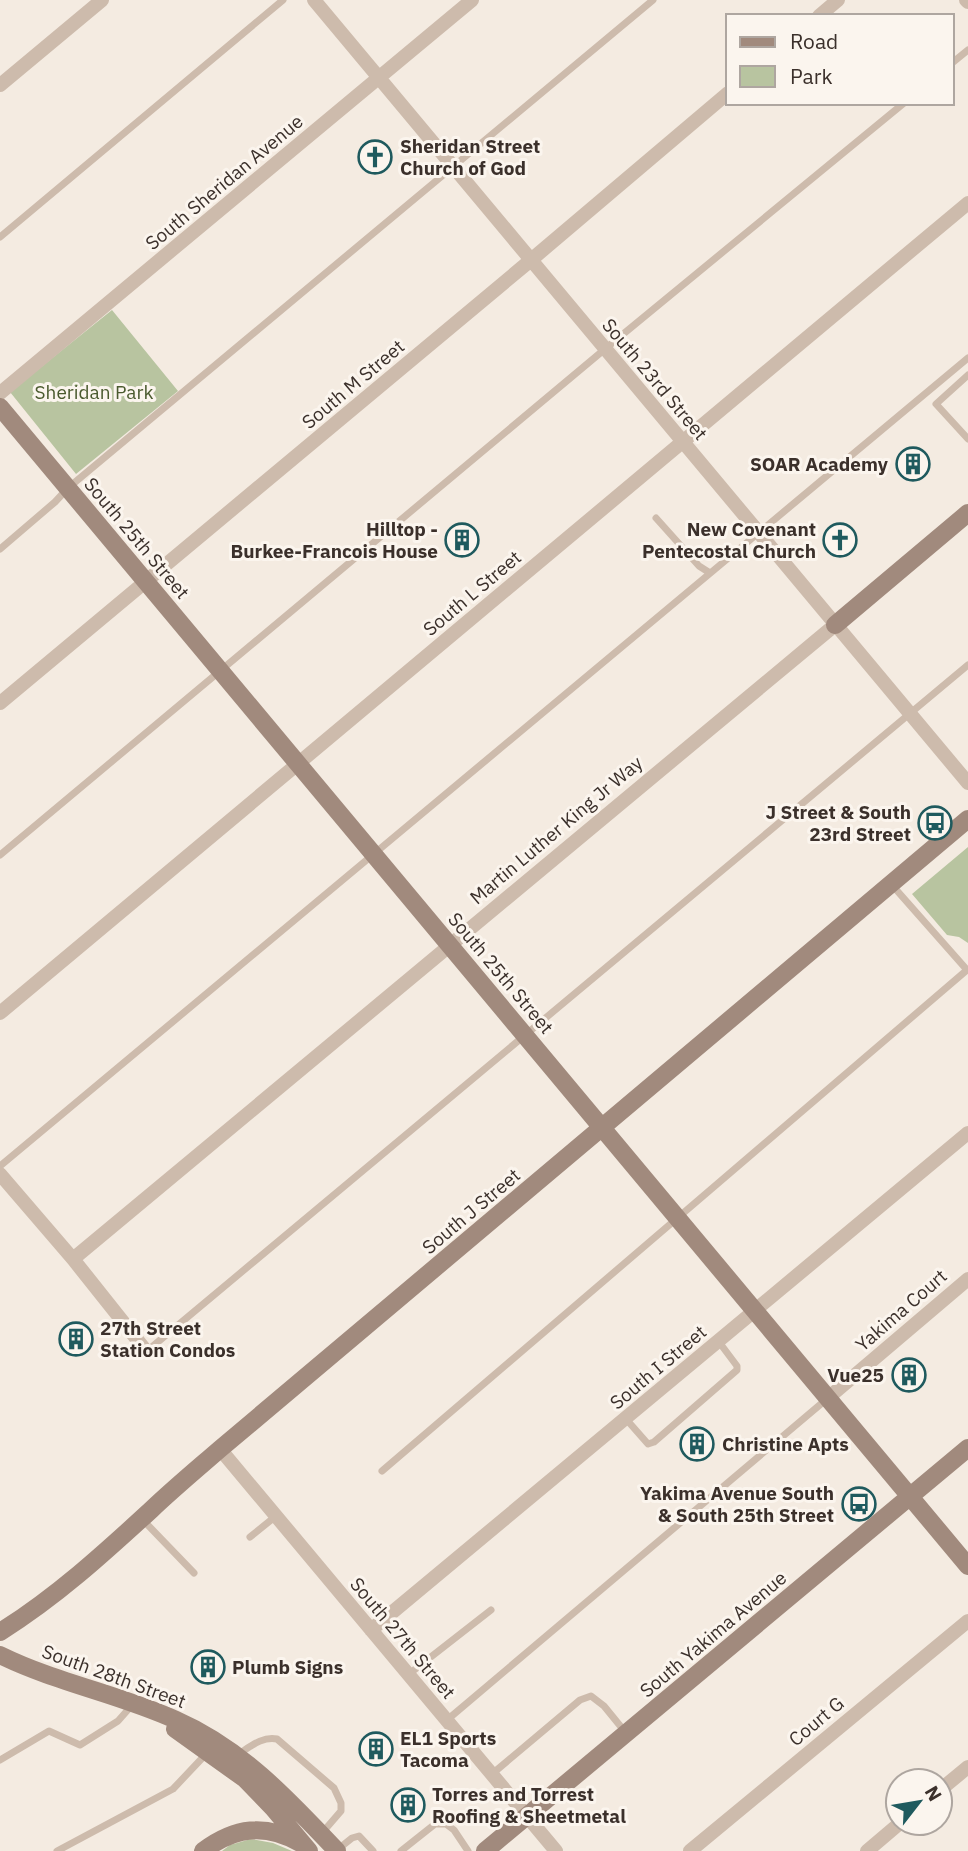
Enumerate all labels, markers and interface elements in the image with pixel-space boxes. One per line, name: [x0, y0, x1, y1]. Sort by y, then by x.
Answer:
legend: [726, 14, 954, 105]
text: Road: [790, 27, 838, 55]
text: Park: [790, 62, 833, 90]
street label: South Sheridan Avenue: [140, 109, 308, 255]
place label: Sheridan Street Church of God: [400, 134, 540, 180]
church icon: Sheridan Street Church of God: [356, 138, 394, 176]
street label: South 23rd Street: [597, 313, 713, 445]
street label: South M Street: [297, 334, 409, 434]
park label: Sheridan Park: [35, 380, 153, 404]
building icon: SOAR Academy: [894, 445, 932, 483]
place label: SOAR Academy: [750, 452, 889, 476]
street label: South 25th Street: [79, 472, 195, 604]
place label: Hilltop - Burkee-Francois House: [231, 517, 438, 563]
place label: New Covenant Pentecostal Church: [642, 517, 816, 563]
building icon: Hilltop - Burkee-Francois House: [443, 521, 481, 559]
church icon: New Covenant Pentecostal Church: [821, 521, 859, 559]
street label: South L Street: [418, 545, 526, 641]
street label: Martin Luther King Jr Way: [465, 750, 648, 909]
place label: J Street & South 23rd Street: [765, 800, 911, 846]
bus stop icon: J Street & South 23rd Street: [916, 804, 954, 842]
street label: South 25th Street: [443, 907, 559, 1039]
street label: South J Street: [417, 1163, 525, 1259]
street label: Yakima Court: [850, 1264, 952, 1356]
place label: 27th Street Station Condos: [100, 1316, 235, 1362]
building icon: 27th Street Station Condos: [57, 1320, 95, 1358]
street label: South I Street: [605, 1320, 711, 1414]
building icon: Vue25: [890, 1356, 928, 1394]
place label: Vue25: [827, 1363, 884, 1387]
building icon: Christine Apts: [678, 1425, 716, 1463]
place label: Christine Apts: [722, 1432, 849, 1456]
place label: Yakima Avenue South & South 25th Street: [640, 1481, 834, 1527]
bus stop icon: Yakima Avenue South & South 25th Street: [840, 1485, 878, 1523]
street label: South Yakima Avenue: [635, 1566, 791, 1702]
street label: South 27th Street: [345, 1572, 461, 1704]
street label: South 28th Street: [39, 1639, 189, 1713]
building icon: Plumb Signs: [189, 1648, 227, 1686]
place label: Plumb Signs: [232, 1655, 343, 1679]
street label: Court G: [784, 1691, 848, 1751]
place label: EL1 Sports Tacoma: [400, 1726, 496, 1772]
building icon: EL1 Sports Tacoma: [357, 1730, 395, 1768]
north arrow: [884, 1767, 954, 1837]
text: N: [920, 1781, 947, 1805]
place label: Torres and Torrest Roofing & Sheetmetal: [432, 1782, 626, 1828]
building icon: Torres and Torrest Roofing & Sheetmetal: [389, 1786, 427, 1824]

